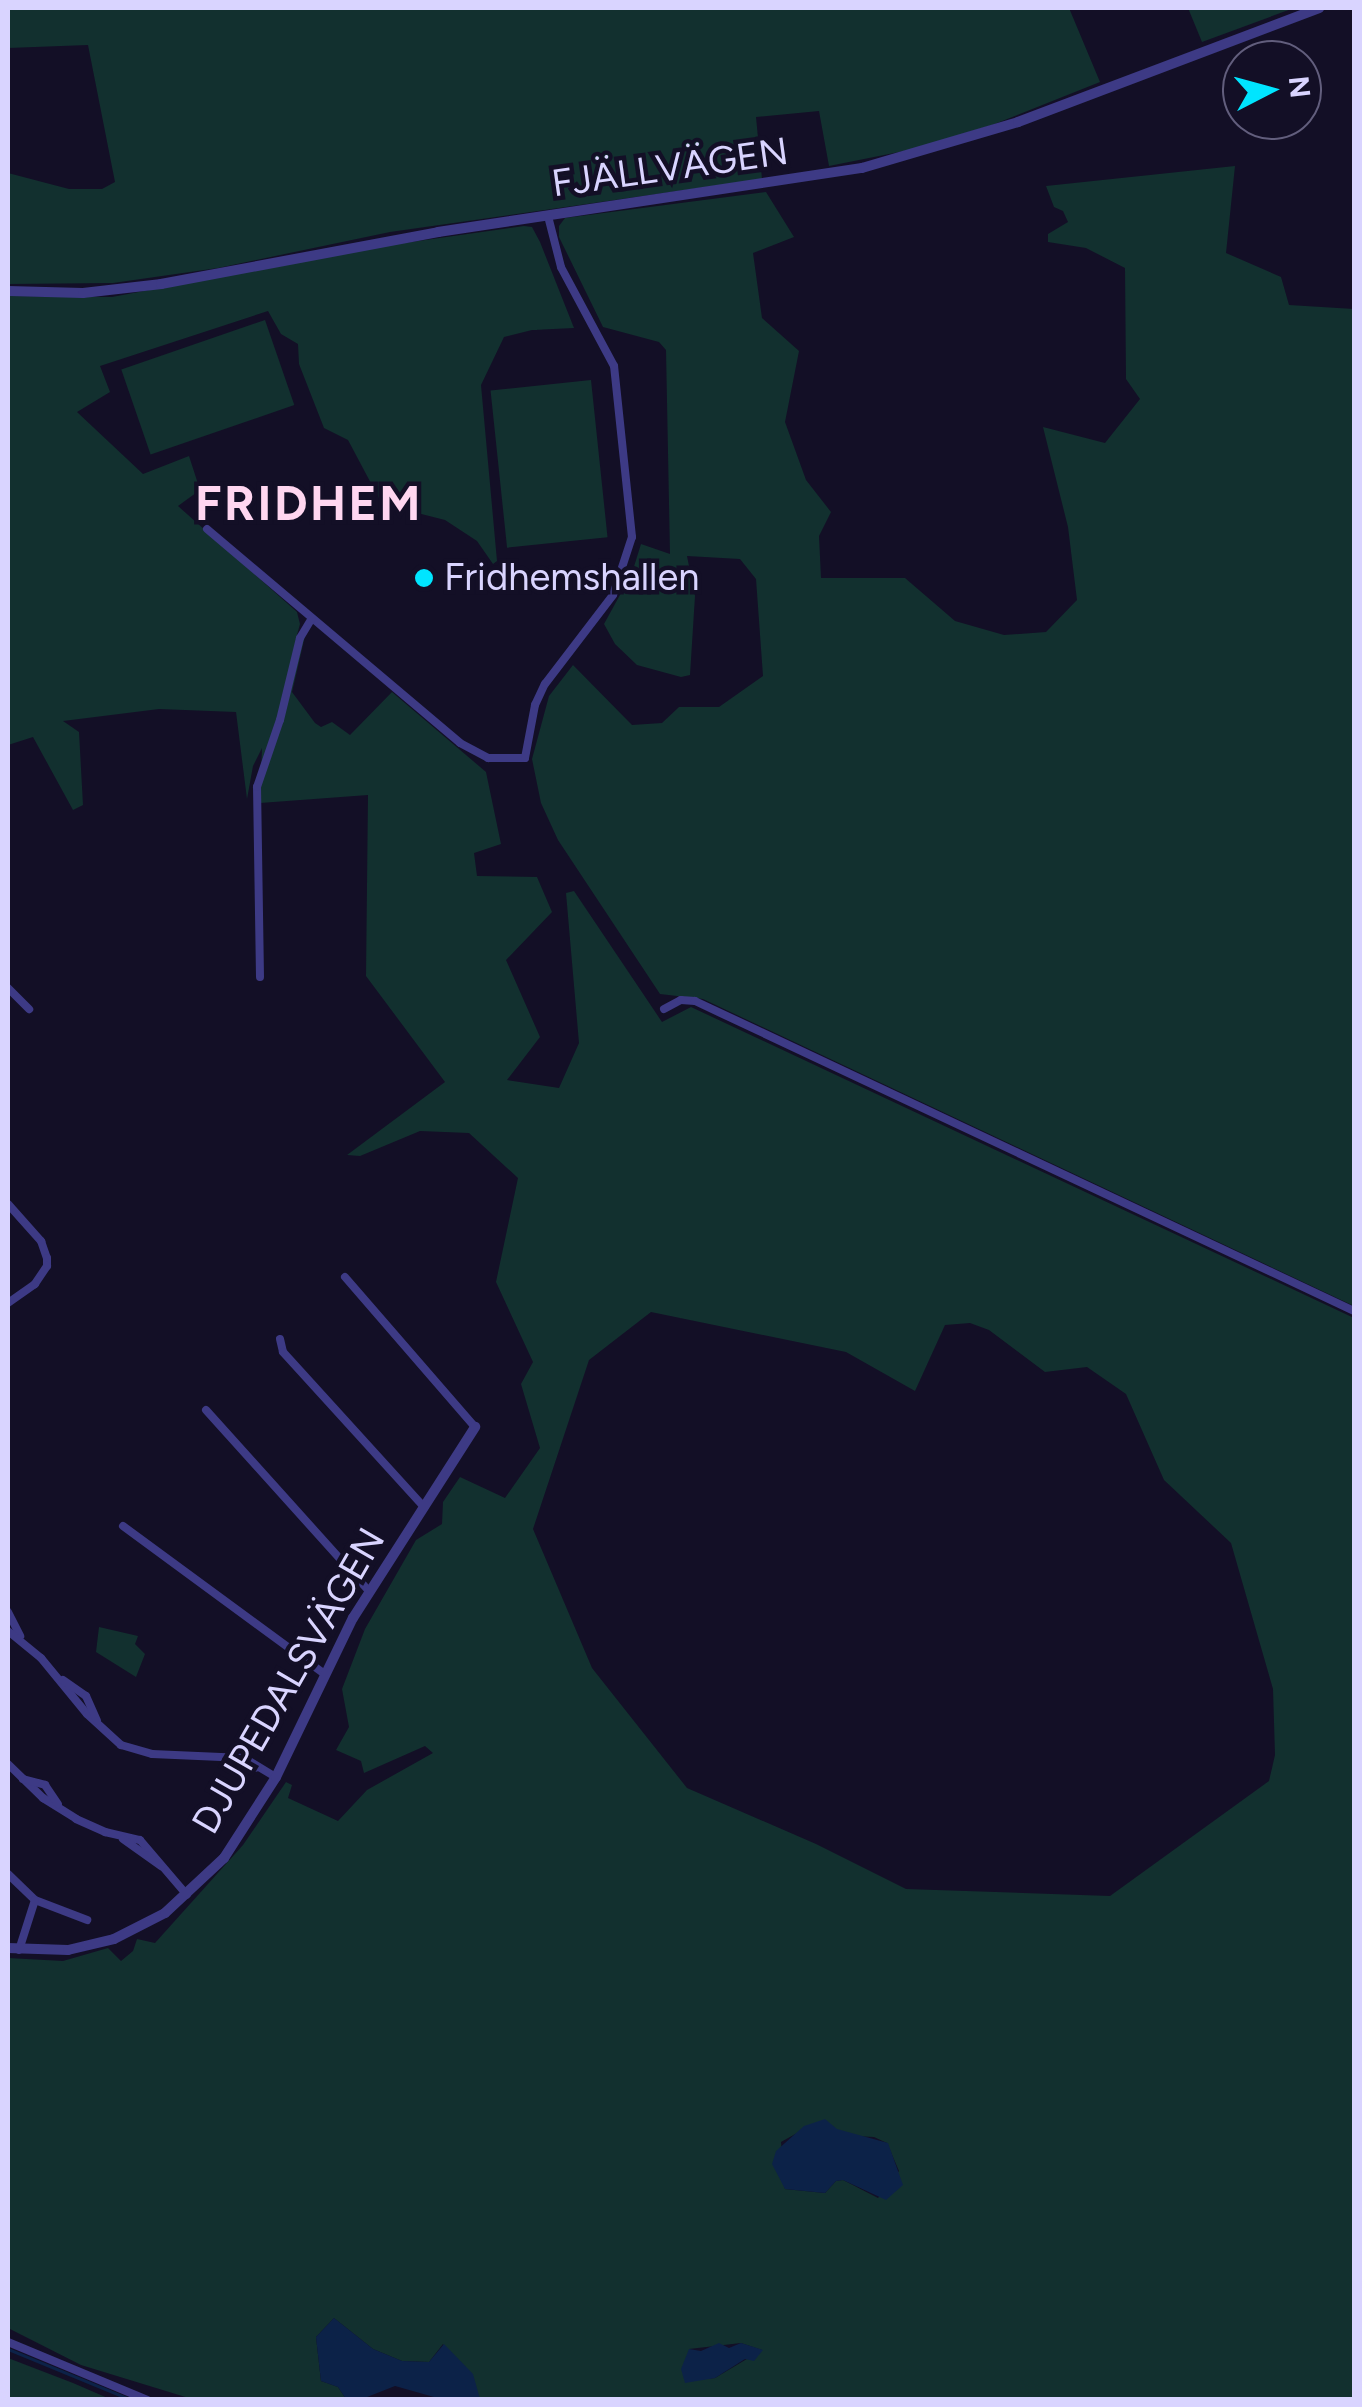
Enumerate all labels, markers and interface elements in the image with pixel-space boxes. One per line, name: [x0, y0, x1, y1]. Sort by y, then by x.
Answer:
north arrow: [1222, 40, 1322, 140]
text: N: [1282, 75, 1318, 100]
street label: FJÄLLVÄGEN: [549, 129, 791, 207]
district label: FRIDHEM: [195, 475, 423, 533]
place label: Fridhemshallen: [444, 555, 699, 601]
marker: Fridhemshallen: [413, 567, 435, 589]
street label: DJUPEDALSVÄGEN: [183, 1520, 395, 1842]

